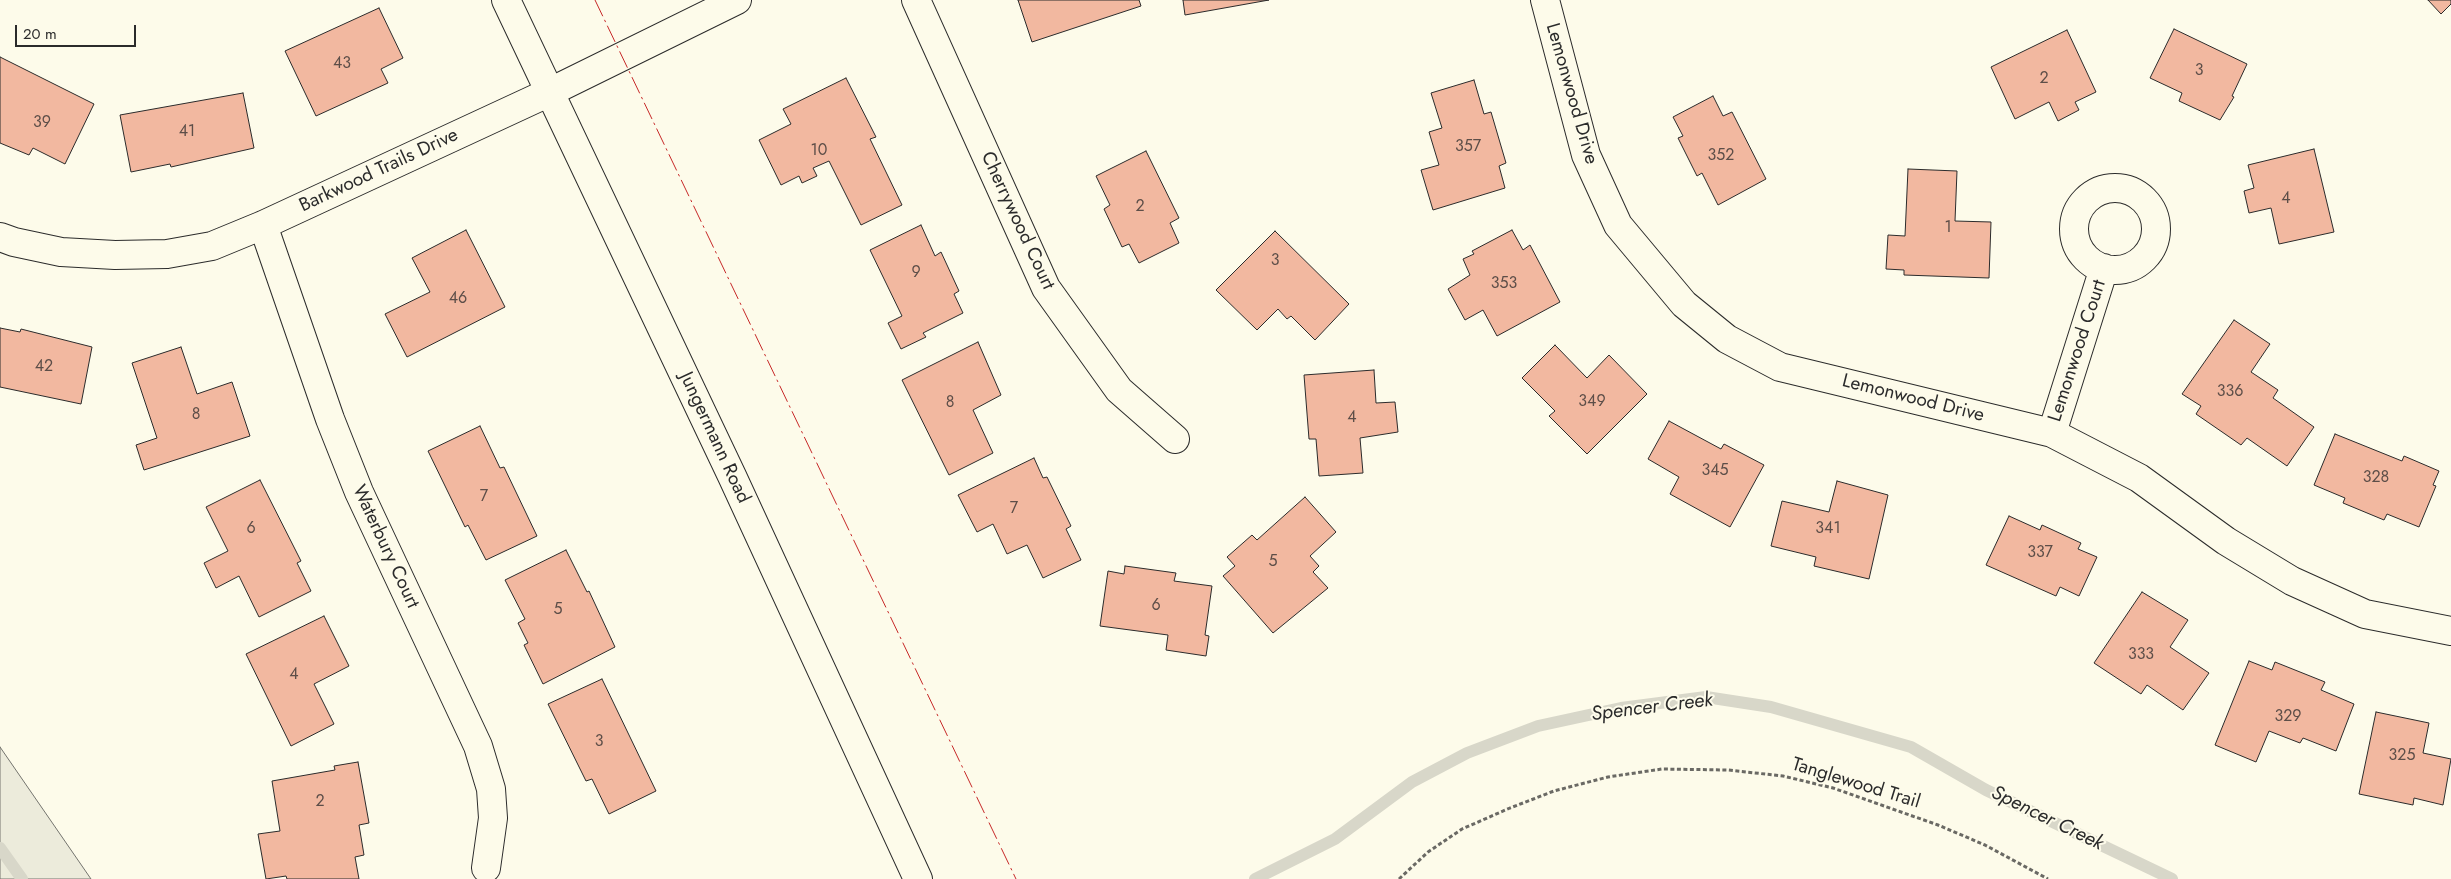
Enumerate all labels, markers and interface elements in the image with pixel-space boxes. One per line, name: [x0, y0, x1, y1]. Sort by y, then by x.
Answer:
scale bar: [18, 15, 139, 47]
street label: Lemonwood Drive: [1540, 21, 1602, 167]
text: 20 m: [23, 23, 57, 45]
house number: 43: [333, 54, 351, 74]
house number: 3: [2195, 61, 2203, 81]
house number: 2: [2039, 69, 2049, 89]
house number: 39: [33, 113, 51, 133]
house number: 41: [179, 122, 195, 142]
street label: Barkwood Trails Drive: [296, 124, 462, 218]
house number: 357: [1455, 137, 1481, 157]
house number: 10: [811, 141, 827, 161]
house number: 352: [1708, 146, 1734, 166]
street label: Cherrywood Court: [975, 148, 1059, 294]
house number: 4: [2281, 189, 2291, 209]
house number: 2: [1135, 197, 1145, 217]
house number: 1: [1944, 218, 1952, 238]
house number: 3: [1271, 251, 1279, 271]
house number: 9: [911, 263, 921, 283]
house number: 353: [1491, 274, 1517, 294]
street label: Lemonwood Court: [2044, 277, 2112, 425]
house number: 46: [449, 289, 467, 309]
house number: 42: [35, 357, 53, 377]
street label: Jungermann Road: [674, 369, 754, 507]
street label: Lemonwood Drive: [1840, 370, 1986, 428]
house number: 336: [2217, 382, 2243, 402]
house number: 349: [1578, 392, 1606, 412]
house number: 8: [946, 393, 954, 413]
house number: 8: [192, 405, 200, 425]
house number: 4: [1347, 408, 1357, 428]
house number: 345: [1701, 461, 1729, 481]
house number: 328: [2363, 468, 2389, 488]
street label: Waterbury Court: [346, 482, 424, 612]
house number: 7: [480, 487, 488, 507]
house number: 7: [1010, 499, 1018, 519]
house number: 6: [246, 519, 256, 539]
house number: 341: [1815, 519, 1841, 539]
house number: 337: [2027, 543, 2053, 563]
house number: 5: [1268, 552, 1278, 572]
house number: 6: [1151, 596, 1161, 616]
house number: 5: [553, 600, 563, 620]
house number: 333: [2128, 645, 2154, 665]
house number: 4: [289, 665, 299, 685]
water label: Spencer Creek: [1590, 689, 1714, 727]
house number: 329: [2274, 707, 2302, 727]
house number: 3: [595, 732, 603, 752]
house number: 325: [2389, 746, 2415, 766]
street label: Tanglewood Trail: [1789, 754, 1923, 814]
water label: Spencer Creek: [1987, 781, 2107, 857]
house number: 2: [315, 792, 325, 812]

